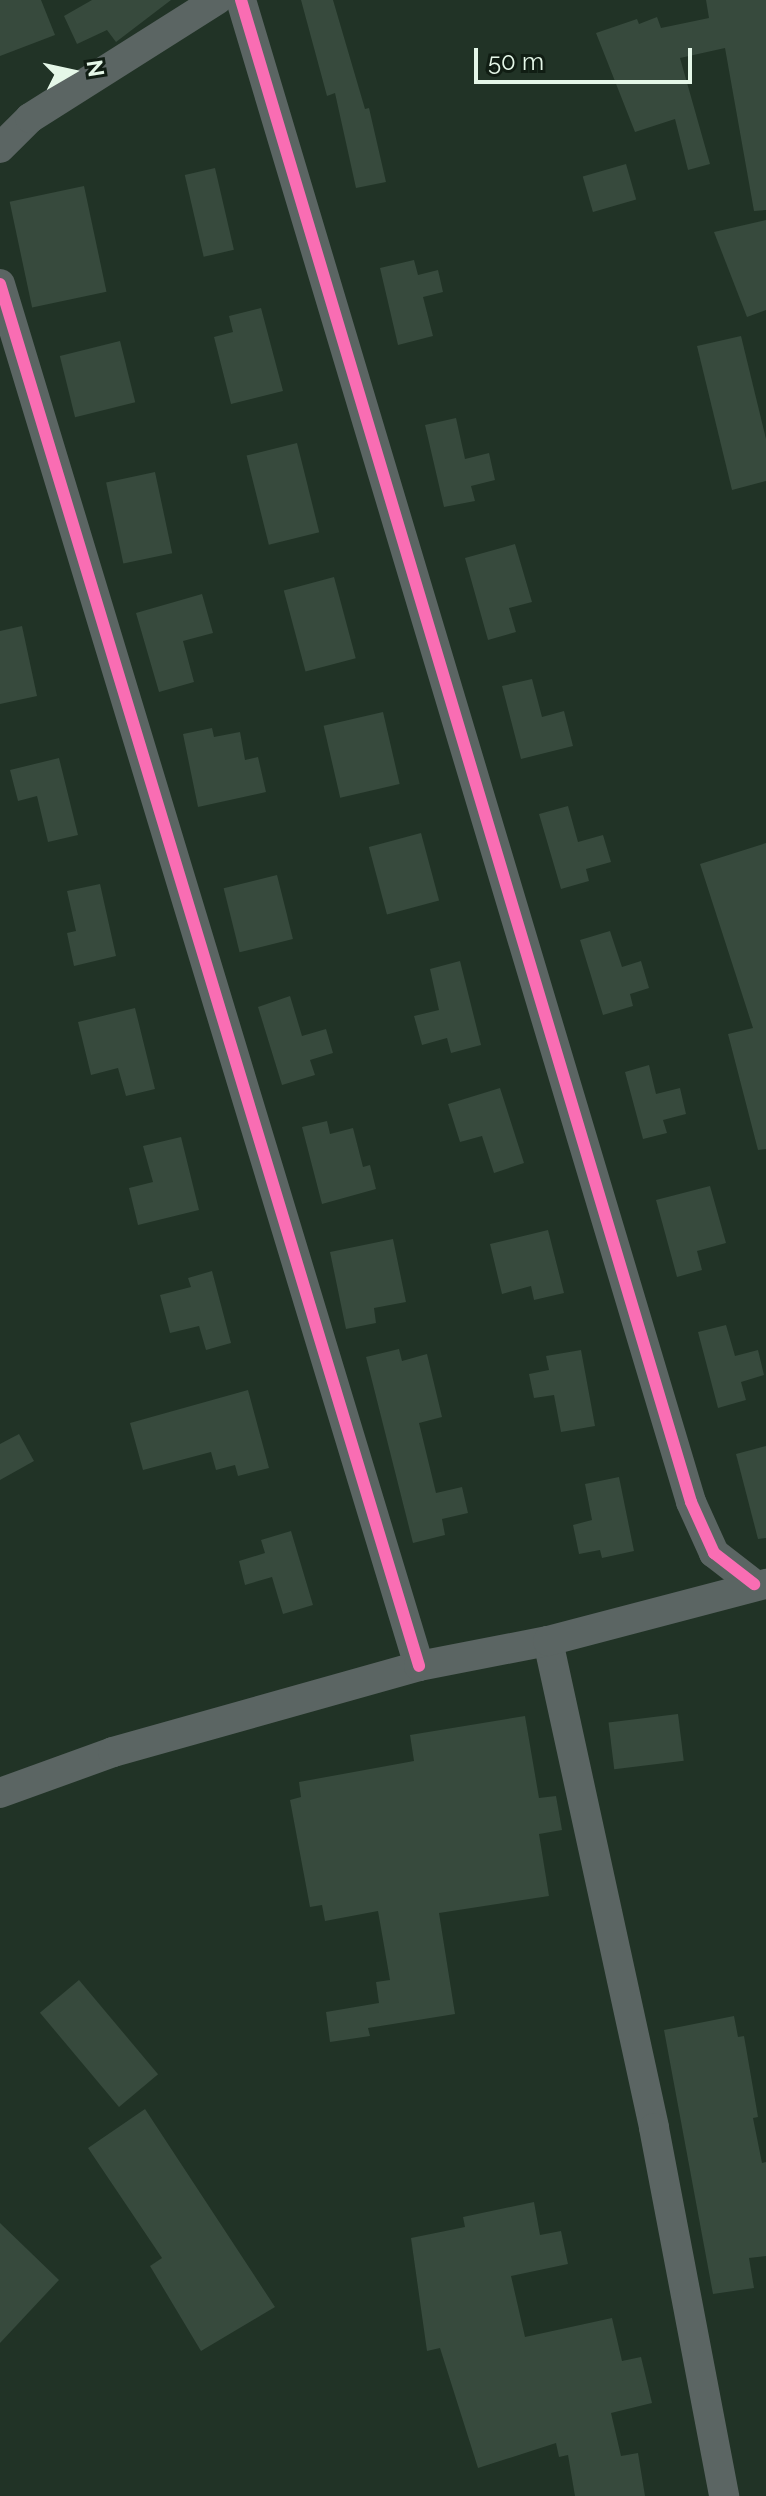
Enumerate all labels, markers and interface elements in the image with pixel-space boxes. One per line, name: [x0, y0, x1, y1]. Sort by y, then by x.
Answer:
north arrow: [32, 32, 112, 112]
scale bar: [478, 32, 696, 82]
text: 50 m: [488, 47, 544, 76]
text: N: [82, 58, 110, 79]

